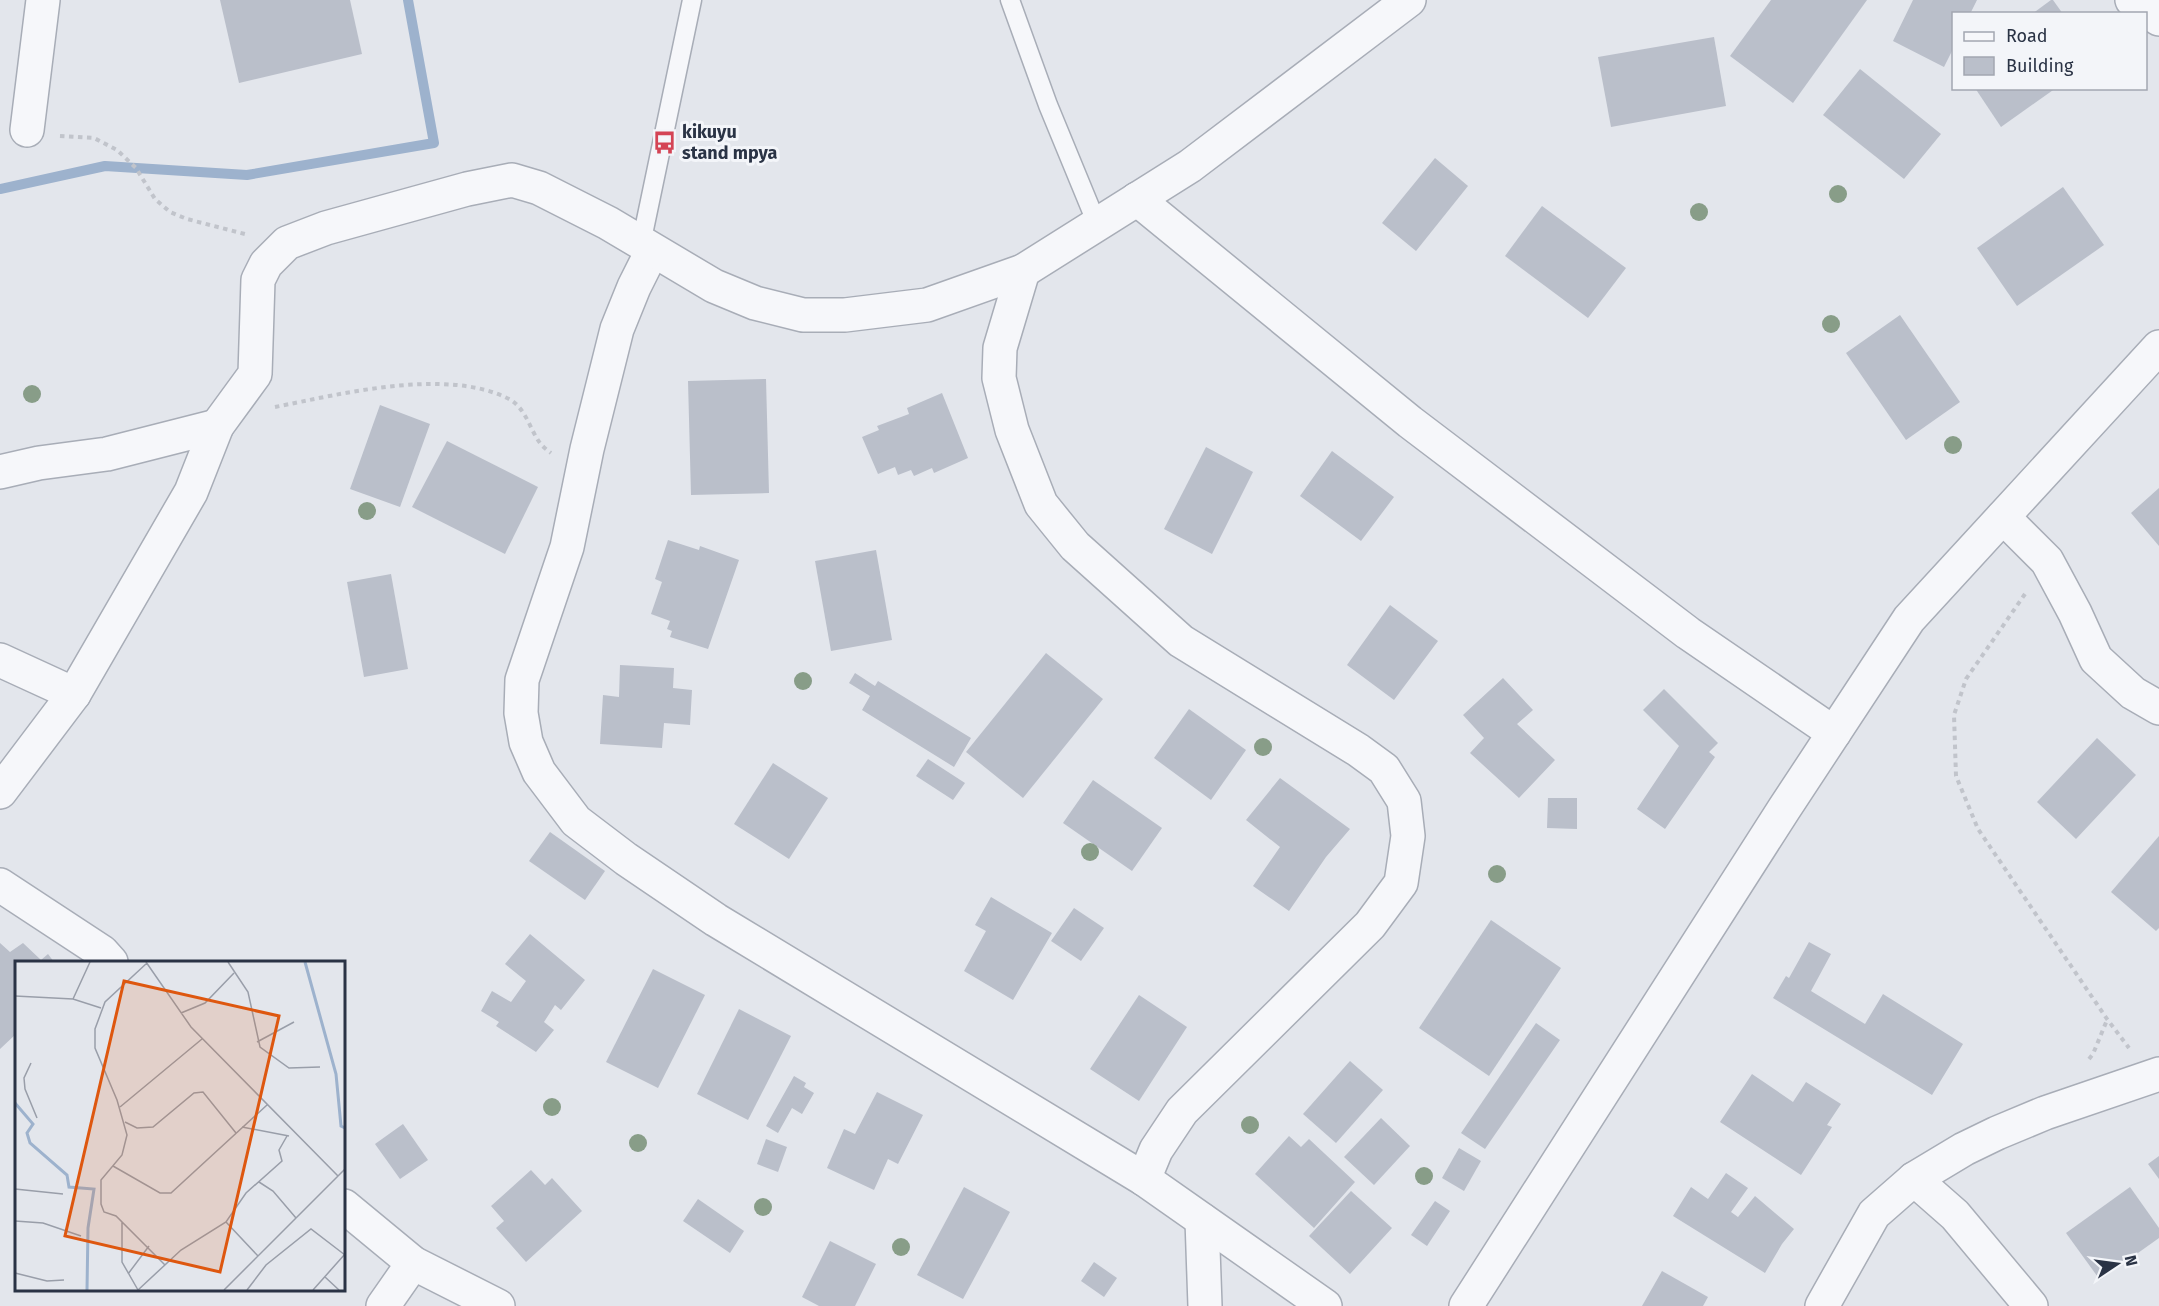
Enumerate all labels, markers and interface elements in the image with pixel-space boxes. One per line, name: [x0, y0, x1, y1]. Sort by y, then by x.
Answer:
legend: [1952, 12, 2147, 90]
text: Road: [2006, 25, 2048, 47]
text: Building: [2006, 55, 2074, 77]
place label: kikuyu stand mpya: [682, 121, 777, 164]
bus stop icon: kikuyu stand mpya: [651, 129, 677, 155]
inset map: [15, 961, 345, 1291]
north arrow: [2087, 1234, 2147, 1294]
text: N: [2121, 1253, 2142, 1268]

